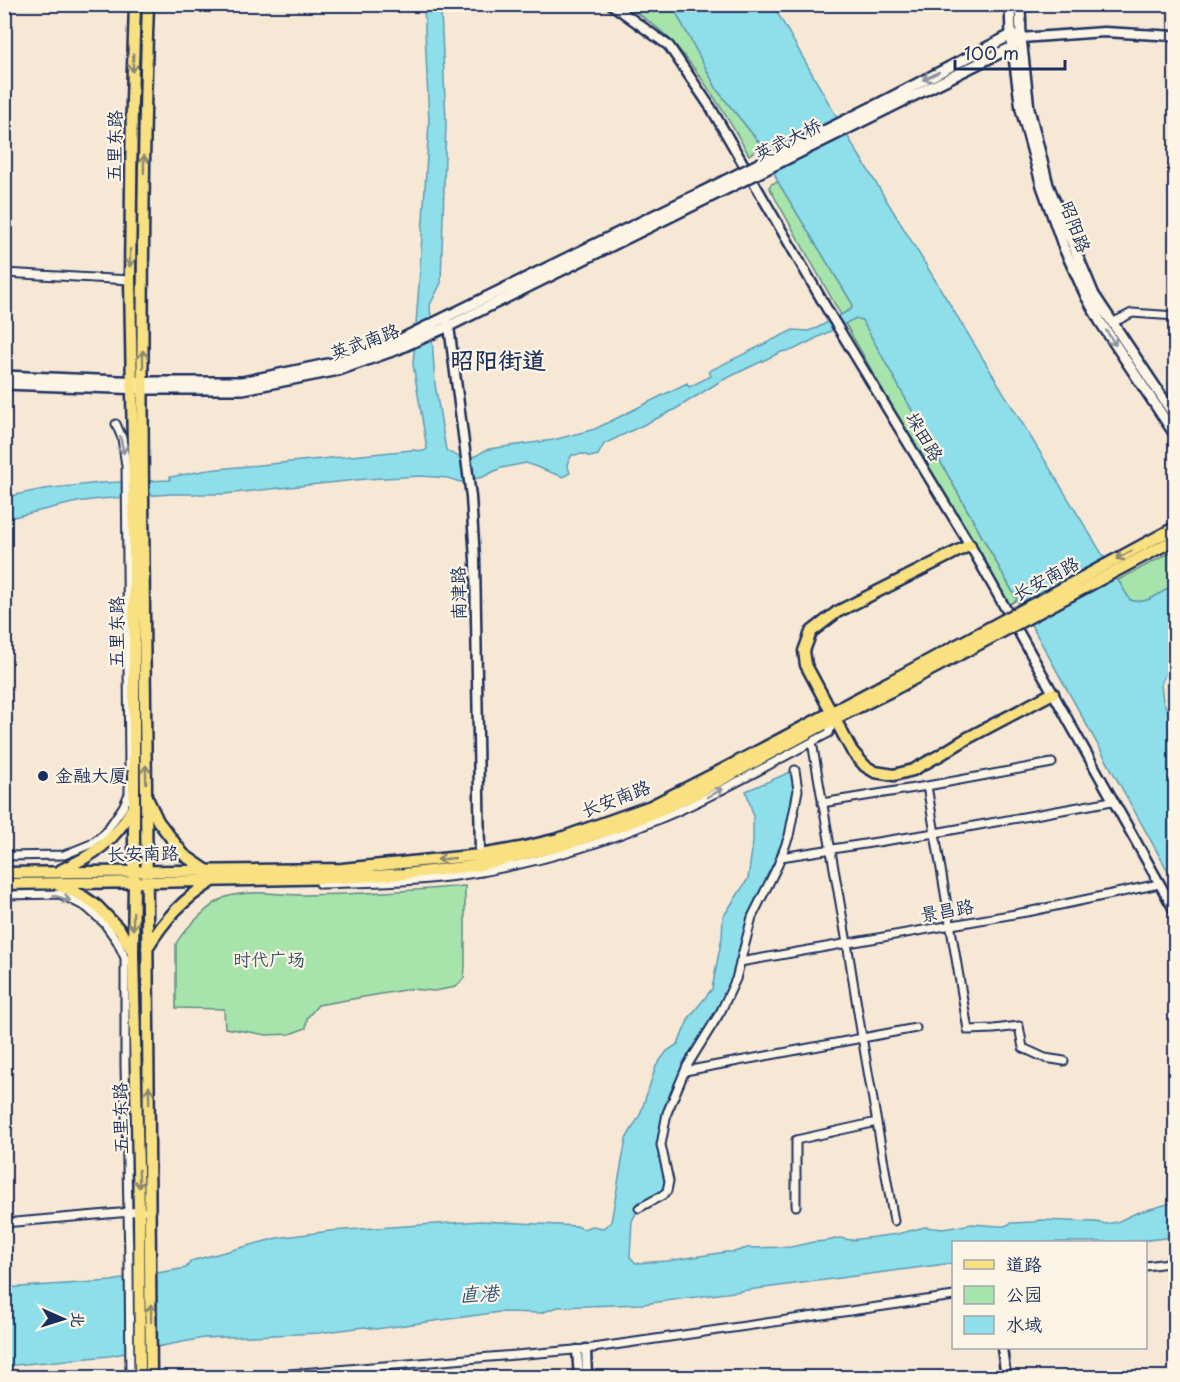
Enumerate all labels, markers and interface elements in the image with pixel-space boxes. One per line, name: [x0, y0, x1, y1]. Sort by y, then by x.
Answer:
scale bar: [955, 33, 1064, 71]
text: 100 m: [964, 39, 1019, 66]
one-way arrow: [127, 52, 139, 72]
one-way arrow: [923, 70, 940, 82]
street label: 五里东路: [99, 110, 128, 182]
street label: 英武大桥: [749, 111, 826, 167]
one-way arrow: [138, 154, 150, 174]
street label: 昭阳路: [1054, 196, 1099, 257]
one-way arrow: [124, 247, 136, 267]
street label: 英武南路: [326, 316, 403, 366]
one-way arrow: [1105, 329, 1117, 346]
district label: 昭阳街道: [450, 341, 546, 377]
one-way arrow: [137, 349, 149, 369]
street label: 垛田路: [900, 406, 951, 466]
one-way arrow: [117, 435, 129, 454]
street label: 长安南路: [1007, 549, 1083, 606]
one-way arrow: [1116, 549, 1133, 561]
street label: 南津路: [444, 566, 471, 620]
street label: 五里东路: [102, 596, 129, 668]
place label: 金融大厦: [55, 761, 127, 788]
one-way arrow: [140, 764, 152, 784]
marker: 金融大厦: [36, 769, 50, 783]
street label: 长安南路: [577, 772, 654, 823]
one-way arrow: [706, 787, 724, 798]
street label: 长安南路: [107, 838, 179, 867]
one-way arrow: [436, 854, 456, 865]
one-way arrow: [52, 892, 71, 904]
street label: 景昌路: [918, 892, 976, 928]
one-way arrow: [128, 910, 139, 930]
park label: 时代广场: [233, 945, 305, 972]
street label: 五里东路: [105, 1082, 134, 1154]
one-way arrow: [143, 1085, 155, 1105]
one-way arrow: [133, 1168, 144, 1188]
legend: [952, 1241, 1147, 1349]
text: 道路: [1006, 1250, 1042, 1277]
water label: 直港: [458, 1277, 502, 1309]
text: 公园: [1006, 1280, 1042, 1307]
north arrow: [33, 1289, 93, 1349]
one-way arrow: [145, 1303, 157, 1323]
text: 水域: [1006, 1310, 1042, 1337]
text: 北: [67, 1311, 91, 1328]

